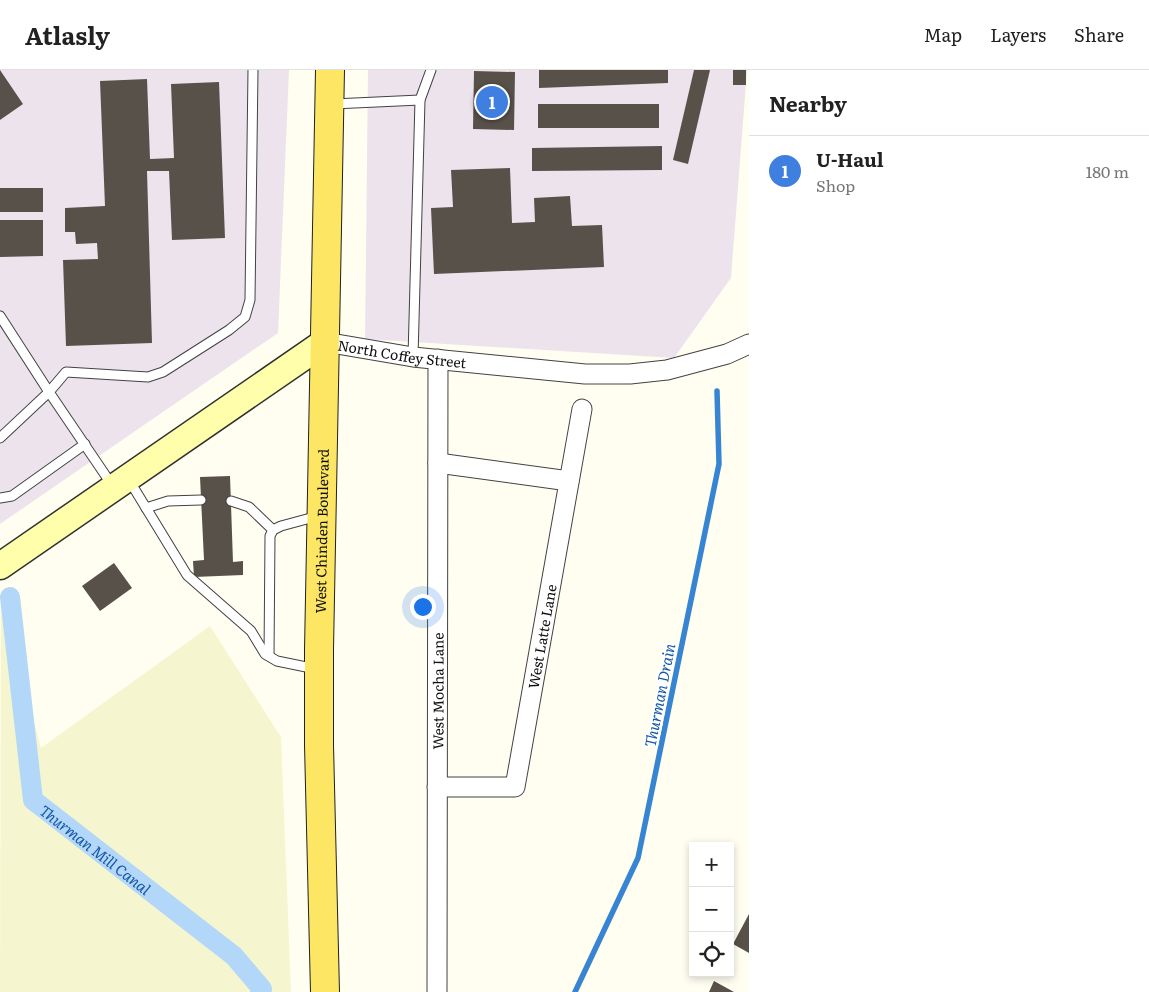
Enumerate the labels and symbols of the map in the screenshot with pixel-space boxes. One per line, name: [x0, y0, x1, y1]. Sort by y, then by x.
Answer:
pin: 1: [476, 83, 508, 121]
street label: North Coffey Street: [336, 334, 468, 372]
street label: West Chinden Boulevard: [310, 448, 333, 614]
street label: West Latte Lane: [523, 582, 561, 690]
your location: [410, 594, 436, 620]
street label: West Mocha Lane: [427, 632, 448, 750]
water label: Thurman Drain: [638, 641, 680, 749]
water label: Thurman Mill Canal: [36, 798, 157, 900]

